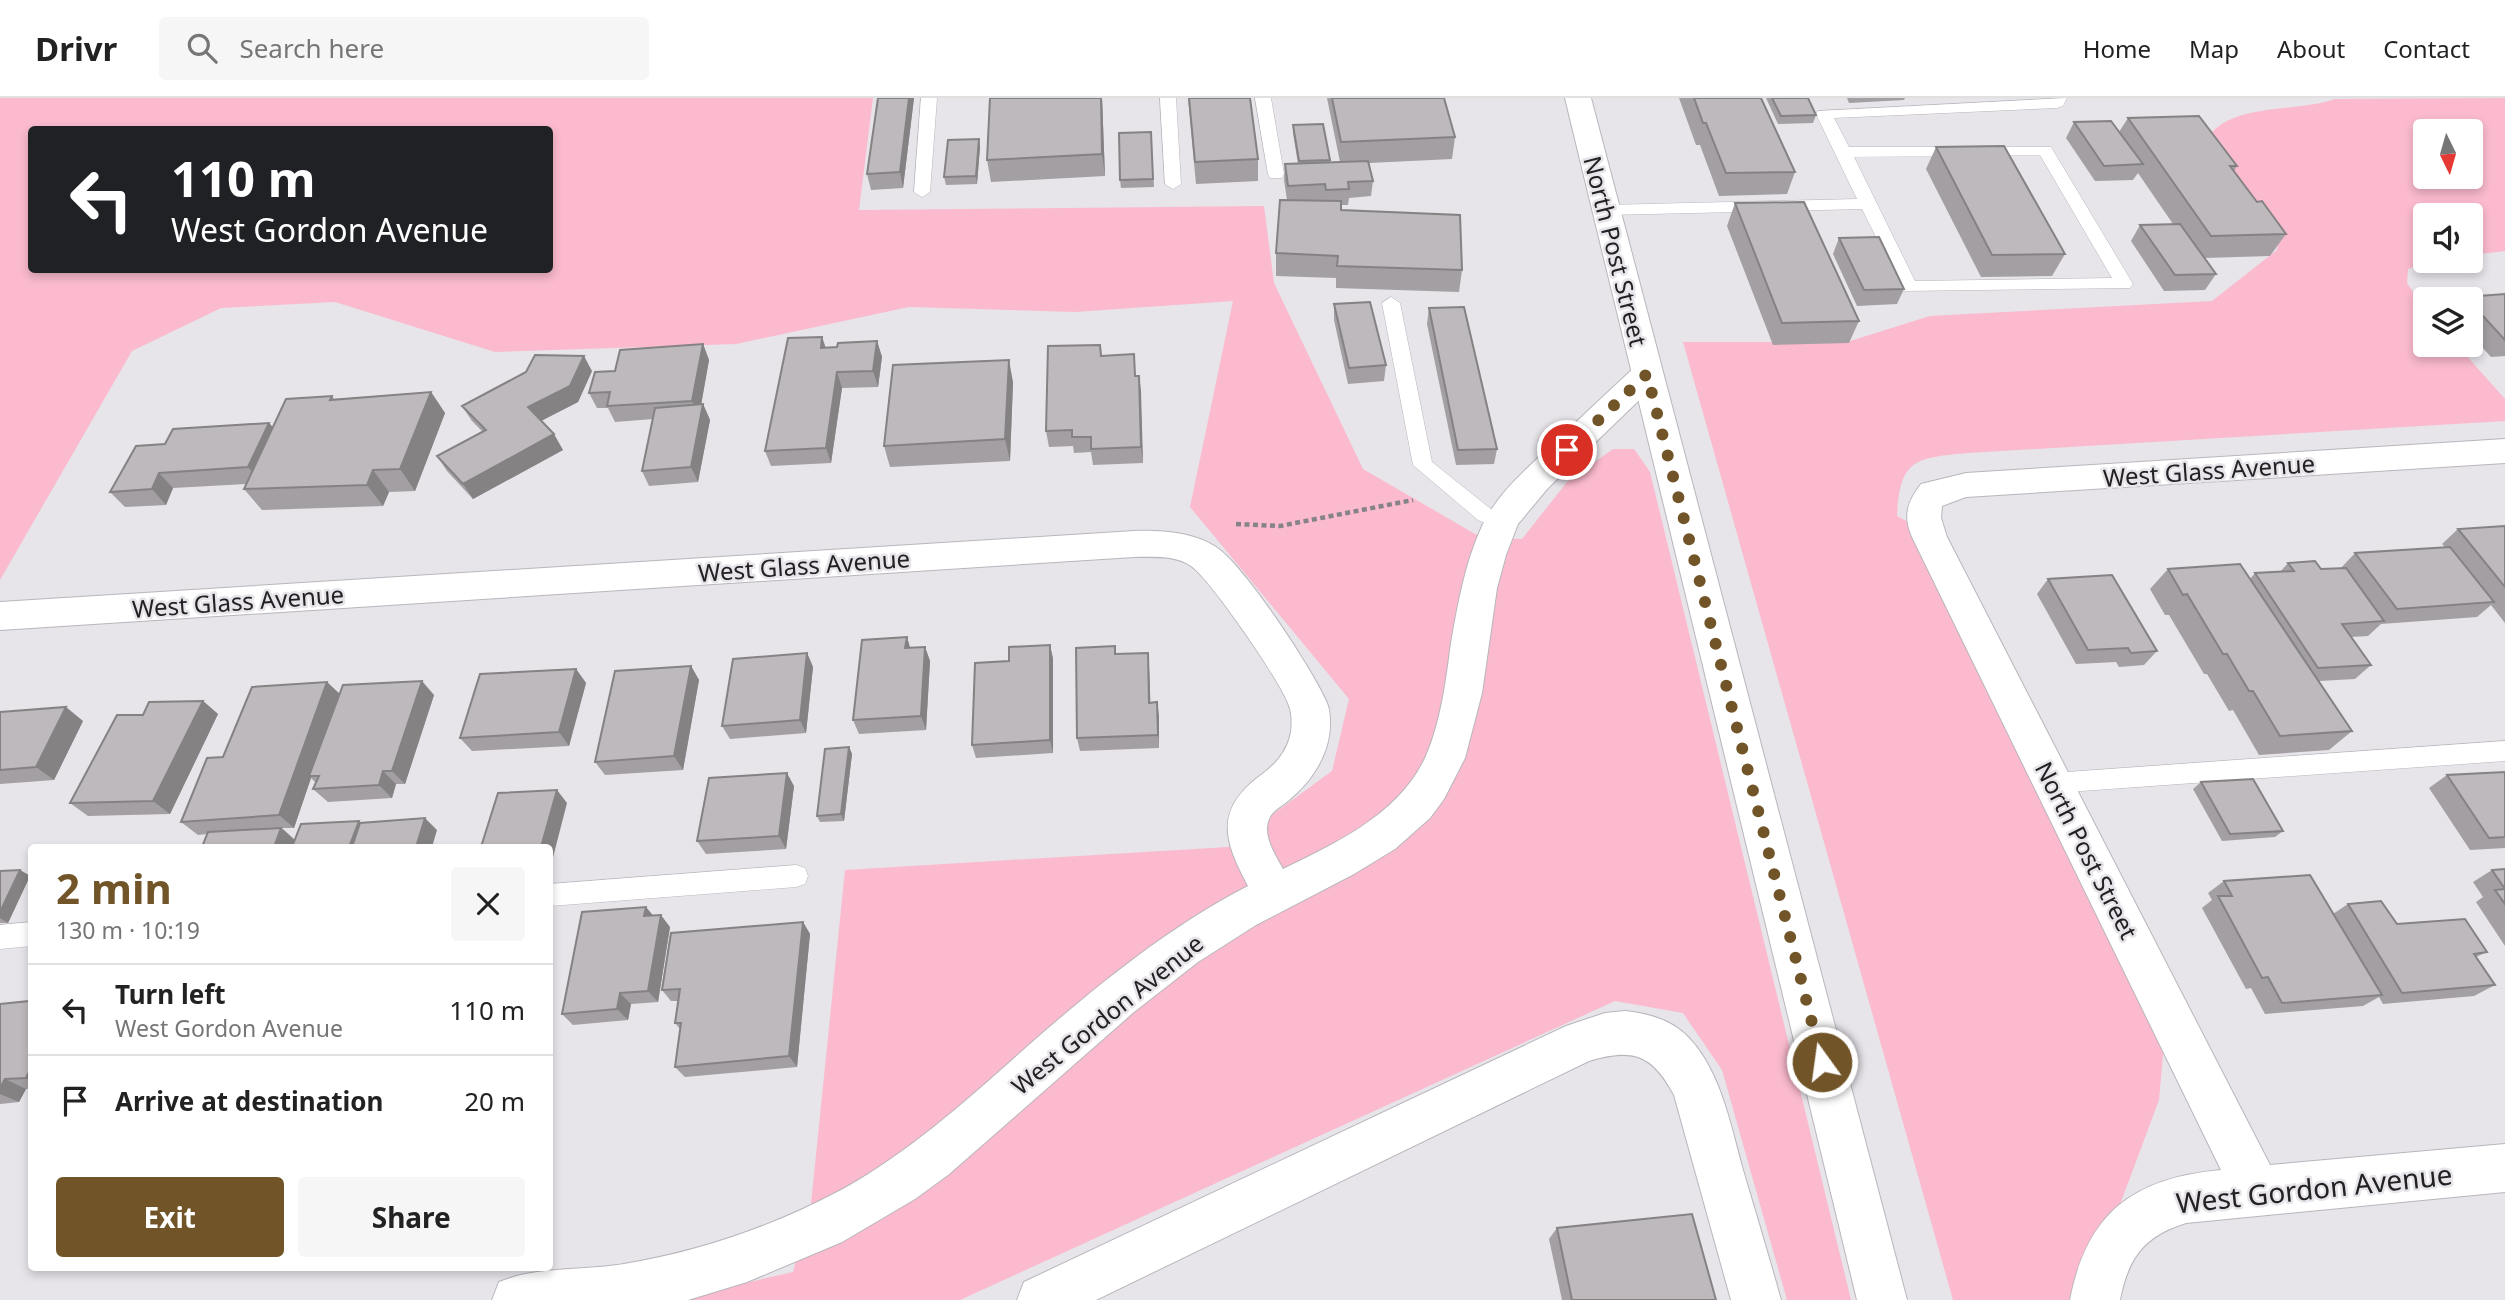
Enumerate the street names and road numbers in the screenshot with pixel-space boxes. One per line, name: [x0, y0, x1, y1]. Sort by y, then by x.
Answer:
street label: North Post Street: [1576, 152, 1656, 350]
street label: West Glass Avenue: [2102, 446, 2316, 494]
street label: West Glass Avenue: [697, 541, 911, 589]
street label: West Glass Avenue: [131, 577, 345, 625]
street label: North Post Street: [2028, 756, 2146, 945]
street label: West Gordon Avenue: [1004, 926, 1210, 1102]
street label: West Gordon Avenue: [2174, 1155, 2454, 1221]

